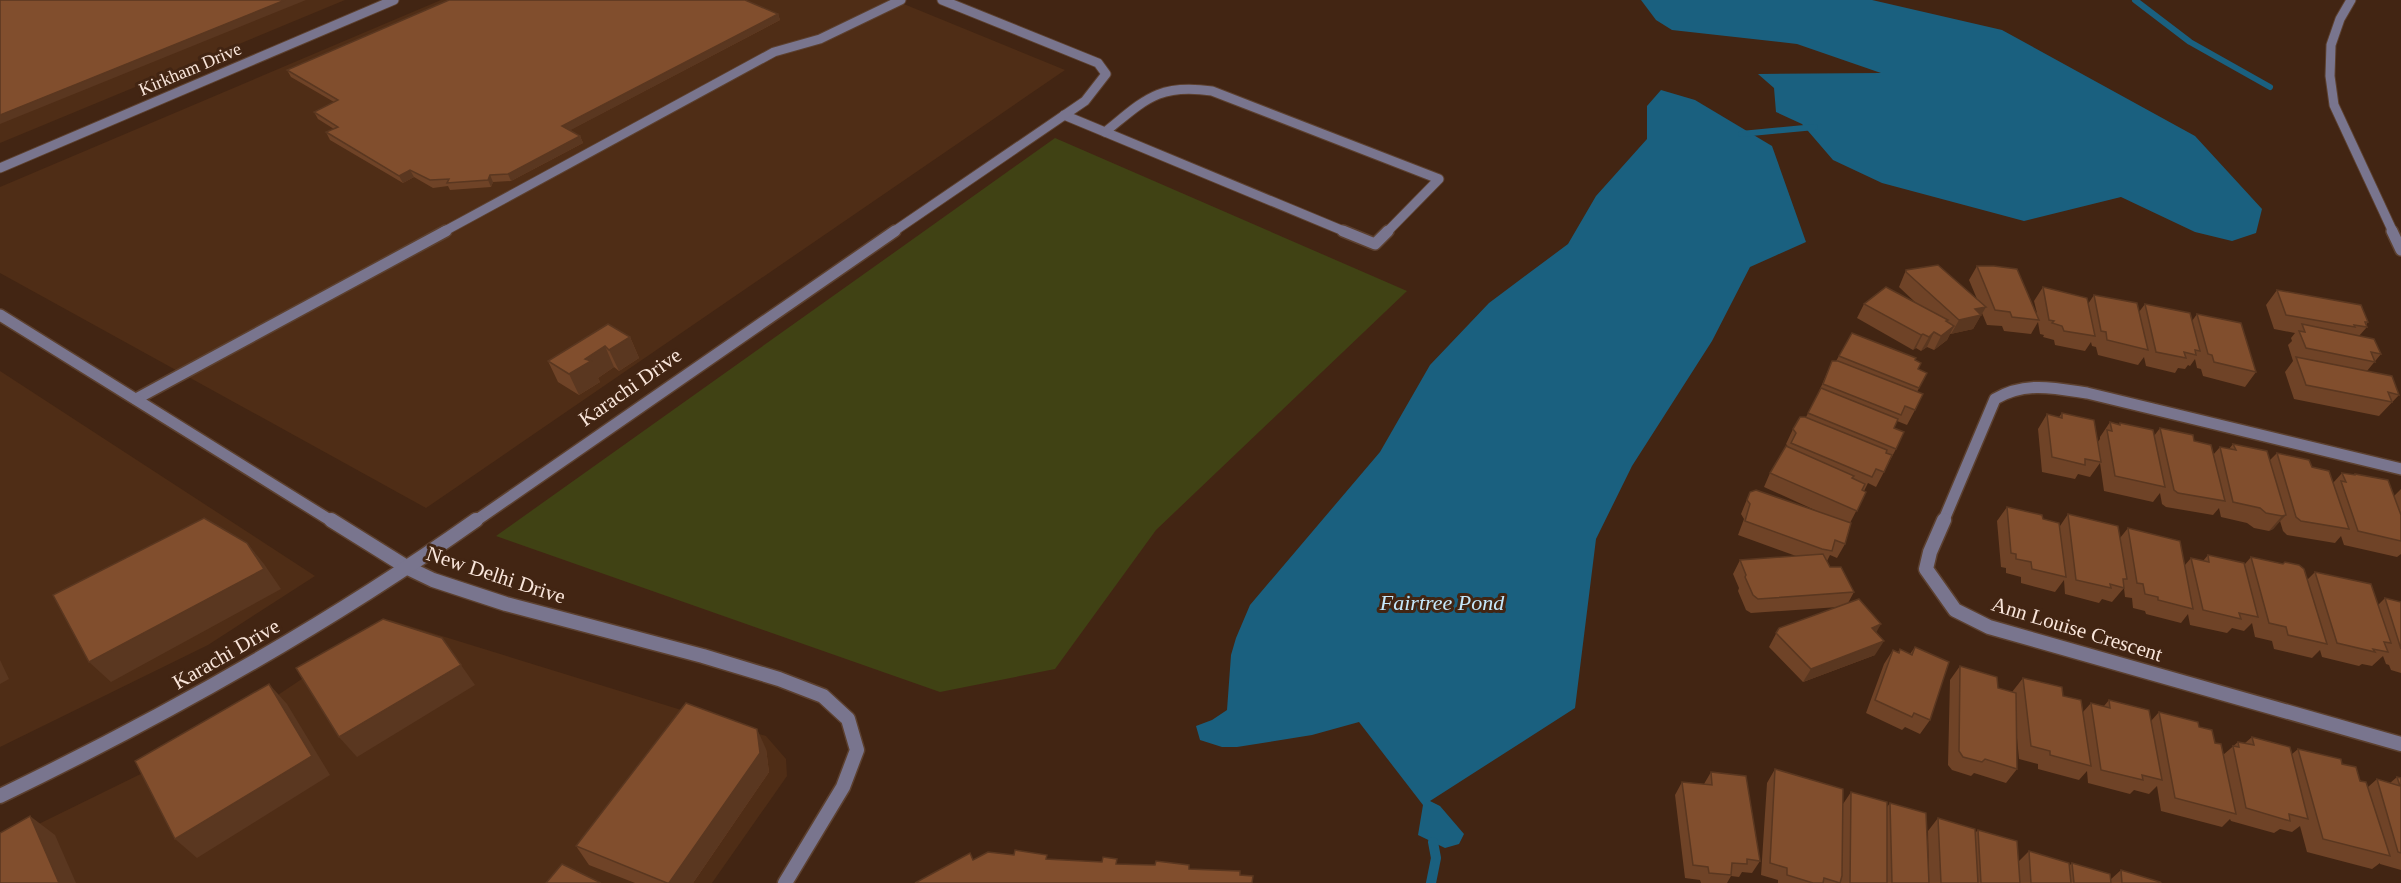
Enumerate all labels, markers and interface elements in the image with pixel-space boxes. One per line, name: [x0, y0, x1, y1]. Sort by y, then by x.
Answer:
street label: Kirkham Drive: [136, 38, 244, 100]
street label: Karachi Drive: [574, 343, 686, 431]
street label: New Delhi Drive: [424, 541, 568, 609]
water label: Fairtree Pond: [1379, 590, 1505, 615]
street label: Ann Louise Crescent: [1989, 592, 2165, 666]
street label: Karachi Drive: [168, 614, 284, 694]

